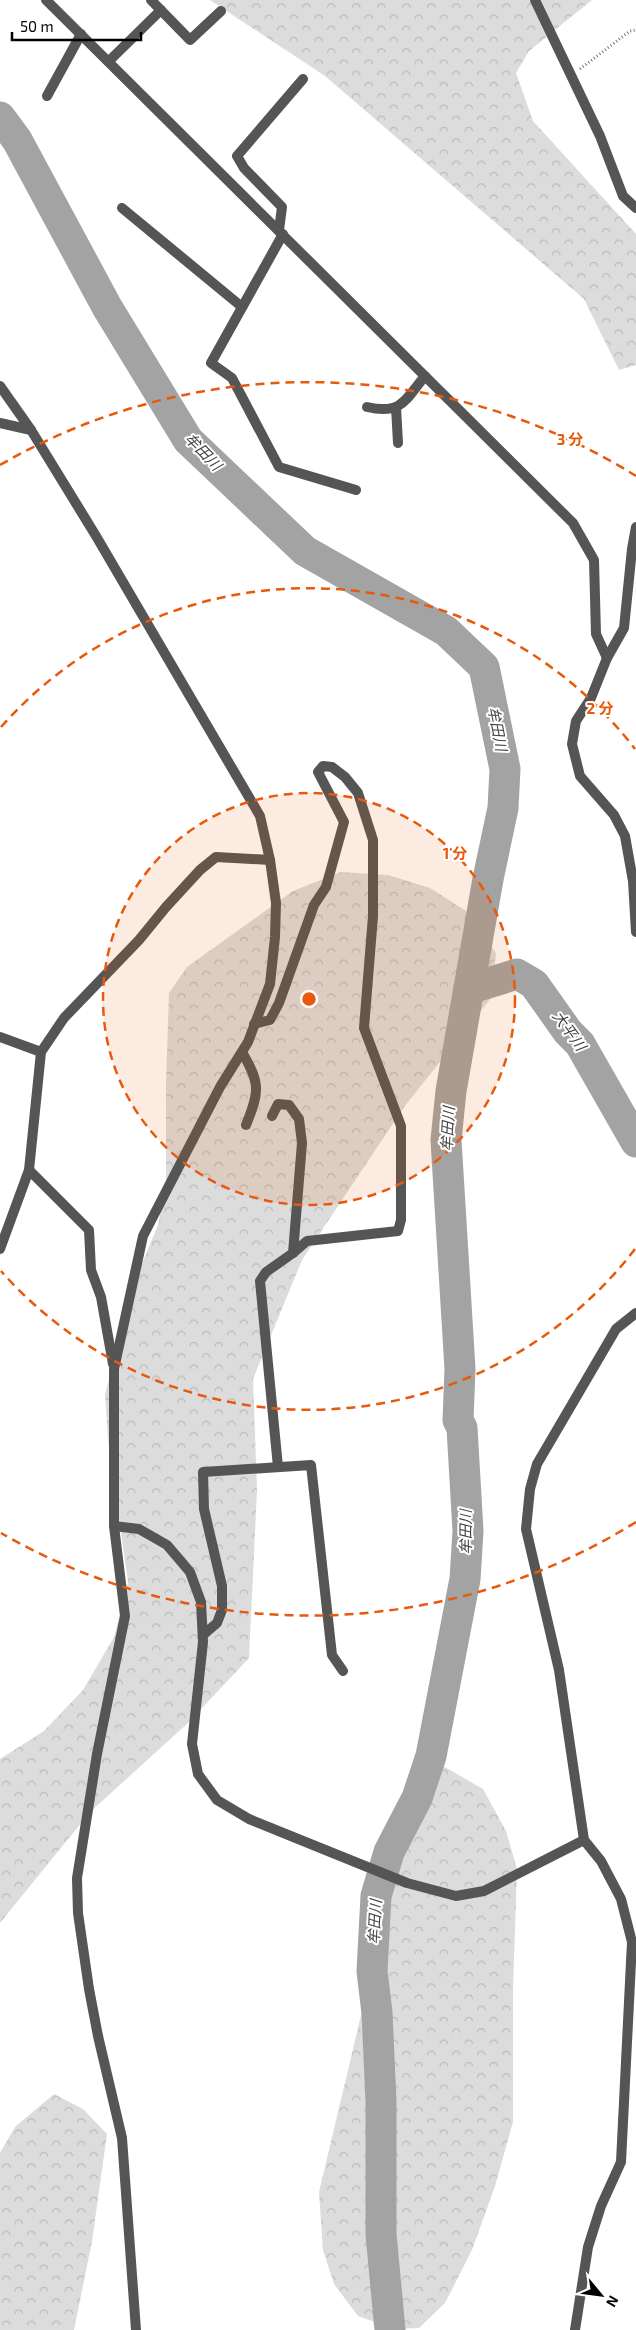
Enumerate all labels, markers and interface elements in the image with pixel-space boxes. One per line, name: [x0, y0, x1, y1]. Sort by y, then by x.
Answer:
scale bar: [12, 10, 141, 42]
text: 50 m: [20, 17, 54, 35]
water label: 牟田川: [182, 429, 227, 475]
text: 3 分: [557, 430, 583, 448]
text: 2 分: [587, 699, 613, 717]
water label: 牟田川: [485, 705, 511, 755]
text: 1 分: [443, 844, 467, 862]
centre of rings: [300, 990, 318, 1008]
water label: 大平川: [549, 1007, 591, 1056]
water label: 牟田川: [437, 1104, 457, 1152]
water label: 牟田川: [456, 1508, 474, 1555]
water label: 牟田川: [364, 1897, 384, 1945]
north arrow: [576, 2270, 626, 2320]
text: N: [603, 2293, 623, 2310]

